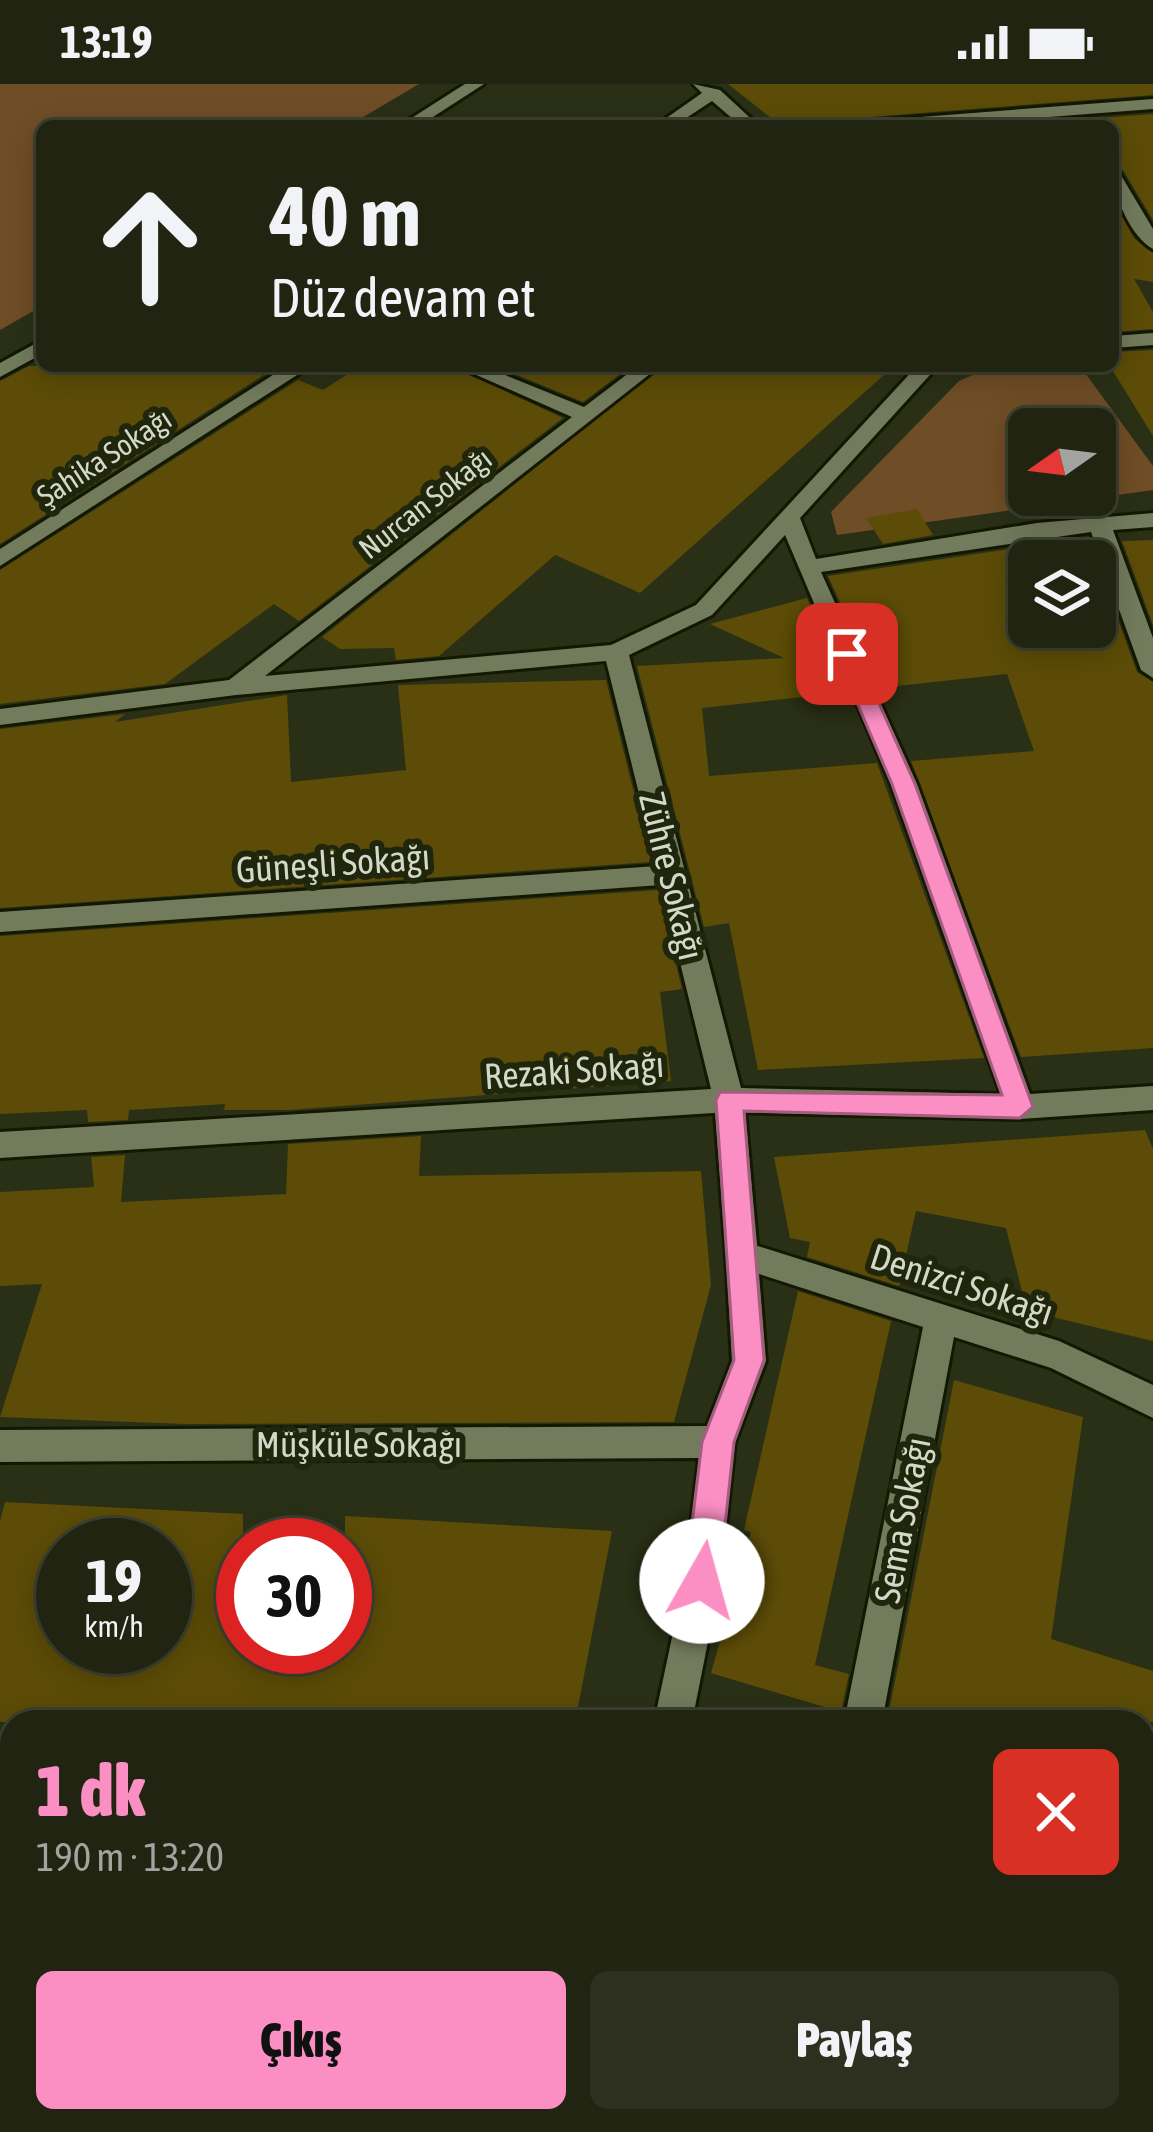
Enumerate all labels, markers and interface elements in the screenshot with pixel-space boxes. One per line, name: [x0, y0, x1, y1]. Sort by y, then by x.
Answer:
text: 13:19: [60, 16, 153, 68]
icon: ahead: [72, 168, 228, 324]
text: 40 m: [270, 168, 421, 264]
text: Düz devam et: [270, 267, 536, 328]
street label: Şahika Sokağı: [31, 401, 177, 513]
north arrow: [1008, 408, 1116, 516]
map controls: [1008, 408, 1116, 648]
street label: Nurcan Sokağı: [352, 441, 498, 565]
button: layers: [1008, 540, 1116, 648]
pin: [796, 603, 898, 705]
icon: arrive: [814, 621, 880, 687]
street label: Zühre Sokağı: [631, 788, 713, 964]
street label: Güneşli Sokağı: [235, 835, 431, 891]
street label: Rezaki Sokağı: [483, 1043, 665, 1097]
street label: Denizci Sokağı: [865, 1235, 1059, 1333]
street label: Müşküle Sokağı: [256, 1423, 462, 1465]
street label: Sema Sokağı: [865, 1434, 939, 1606]
speed limit sign: 30: [216, 1518, 372, 1674]
position arrow: [639, 1518, 765, 1644]
text: 19: [86, 1546, 142, 1615]
text: km/h: [84, 1609, 144, 1643]
text: 1 dk: [36, 1749, 146, 1831]
button: close: [993, 1749, 1119, 1875]
text: 190 m · 13:20: [36, 1835, 224, 1879]
button: Çıkış: [36, 1971, 566, 2109]
button: Paylaş: [590, 1971, 1119, 2109]

